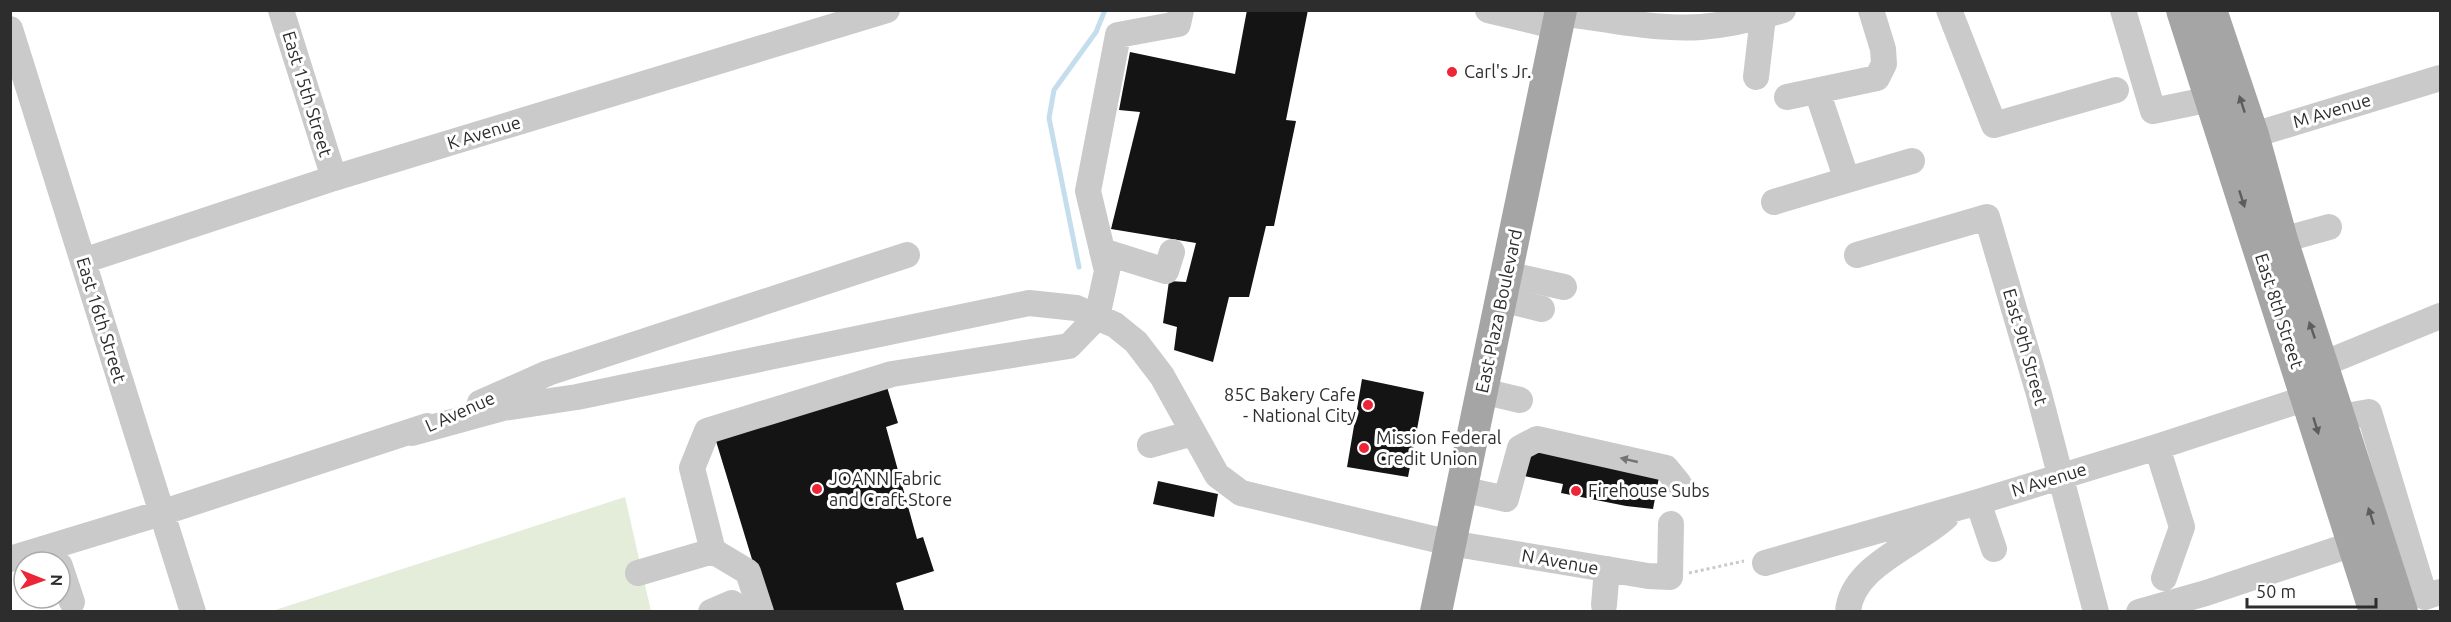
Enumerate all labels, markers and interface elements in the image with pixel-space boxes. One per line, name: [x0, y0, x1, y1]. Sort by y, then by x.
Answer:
street label: East 15th Street: [279, 28, 337, 159]
place label: Carl's Jr.: [1464, 61, 1531, 81]
marker: Carl's Jr.: [1445, 65, 1459, 79]
street label: M Avenue: [2290, 89, 2373, 131]
one-way arrow: [2237, 95, 2246, 113]
street label: K Avenue: [445, 111, 523, 153]
one-way arrow: [2238, 190, 2247, 208]
street label: East Plaza Boulevard: [1471, 227, 1525, 395]
street label: East 8th Street: [2252, 250, 2308, 371]
street label: East 16th Street: [73, 254, 131, 385]
street label: East 9th Street: [2000, 286, 2052, 407]
one-way arrow: [2306, 321, 2316, 339]
place label: 85C Bakery Cafe - National City: [1224, 384, 1356, 425]
street label: L Avenue: [422, 387, 497, 435]
marker: 85C Bakery Cafe - National City: [1361, 398, 1375, 412]
one-way arrow: [2312, 417, 2321, 435]
place label: Mission Federal Credit Union: [1376, 427, 1502, 468]
marker: Mission Federal Credit Union: [1357, 441, 1371, 455]
one-way arrow: [1619, 455, 1638, 464]
street label: N Avenue: [2009, 458, 2089, 500]
place label: JOANN Fabric and Craft Store: [829, 468, 952, 509]
place label: Firehouse Subs: [1588, 480, 1710, 500]
marker: JOANN Fabric and Craft Store: [810, 482, 824, 496]
marker: Firehouse Subs: [1569, 484, 1583, 498]
one-way arrow: [2366, 507, 2375, 525]
street label: N Avenue: [1520, 544, 1600, 578]
north arrow: [12, 550, 72, 610]
scale bar: [2247, 571, 2376, 609]
text: N: [48, 574, 66, 586]
text: 50 m: [2256, 581, 2296, 601]

